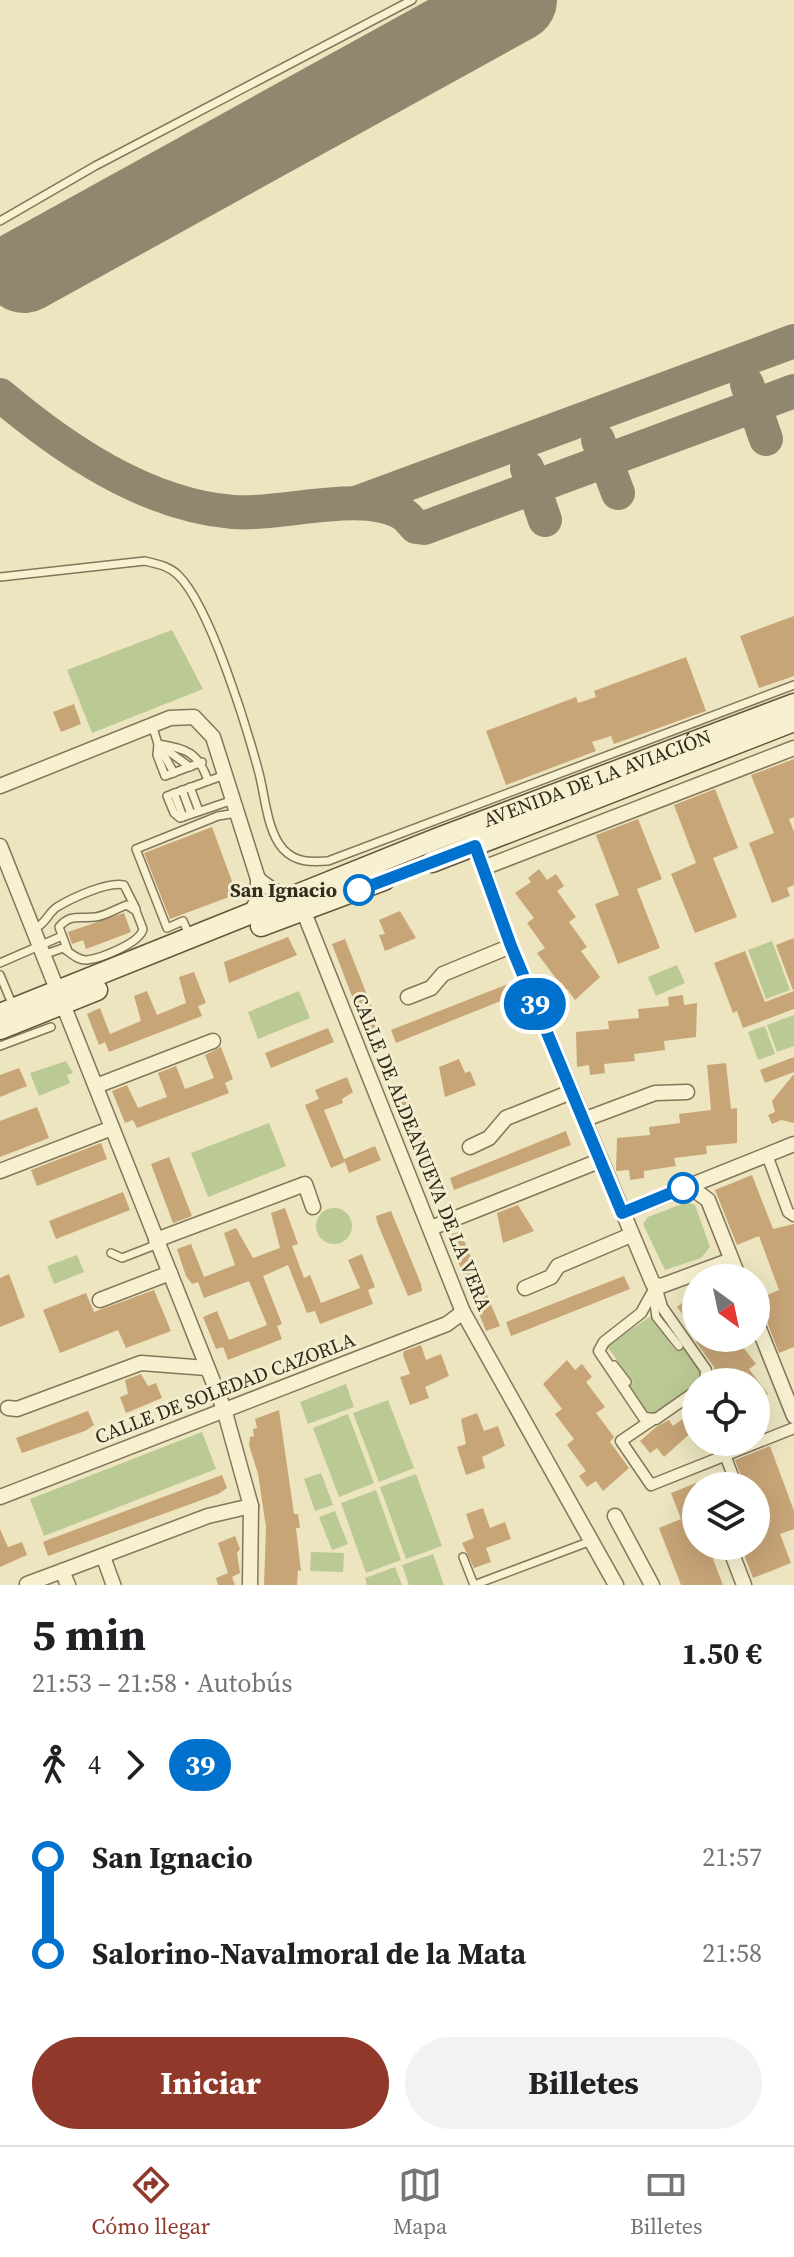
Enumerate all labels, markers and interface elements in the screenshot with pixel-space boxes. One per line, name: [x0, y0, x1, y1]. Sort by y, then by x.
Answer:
street label: AVENIDA DE LA AVIACIÓN: [479, 722, 715, 834]
marker: San Ignacio: [344, 875, 374, 905]
place label: San Ignacio: [230, 876, 337, 904]
line badge: 39: [499, 978, 571, 1030]
text: 39: [520, 985, 550, 1023]
street label: CALLE DE ALDEANUEVA DE LA VERA: [345, 989, 499, 1316]
unlabelled marker: [668, 1173, 698, 1203]
north arrow: [682, 1264, 770, 1352]
map controls: [682, 1264, 770, 1560]
street label: CALLE DE SOLEDAD CAZORLA: [91, 1325, 360, 1451]
button: locate: [682, 1368, 770, 1456]
button: layers: [682, 1472, 770, 1560]
text: 5 min: [32, 1604, 146, 1665]
text: 1.50 €: [682, 1633, 762, 1674]
text: 21:53 – 21:58 · Autobús: [32, 1665, 292, 1701]
icon: walk: [32, 1743, 76, 1787]
icon: forward: [113, 1743, 157, 1787]
text: 39: [185, 1746, 215, 1784]
text: 4: [88, 1747, 101, 1783]
text: San Ignacio: [92, 1837, 253, 1878]
text: 21:57: [702, 1839, 762, 1875]
text: Salorino-Navalmoral de la Mata: [92, 1933, 526, 1974]
text: 21:58: [702, 1935, 762, 1971]
button: Iniciar: [32, 2037, 389, 2129]
button: Billetes: [405, 2037, 762, 2129]
tab: Cómo llegar: [91, 2163, 210, 2241]
tab: Mapa: [393, 2163, 447, 2241]
tab: Billetes: [630, 2163, 703, 2241]

